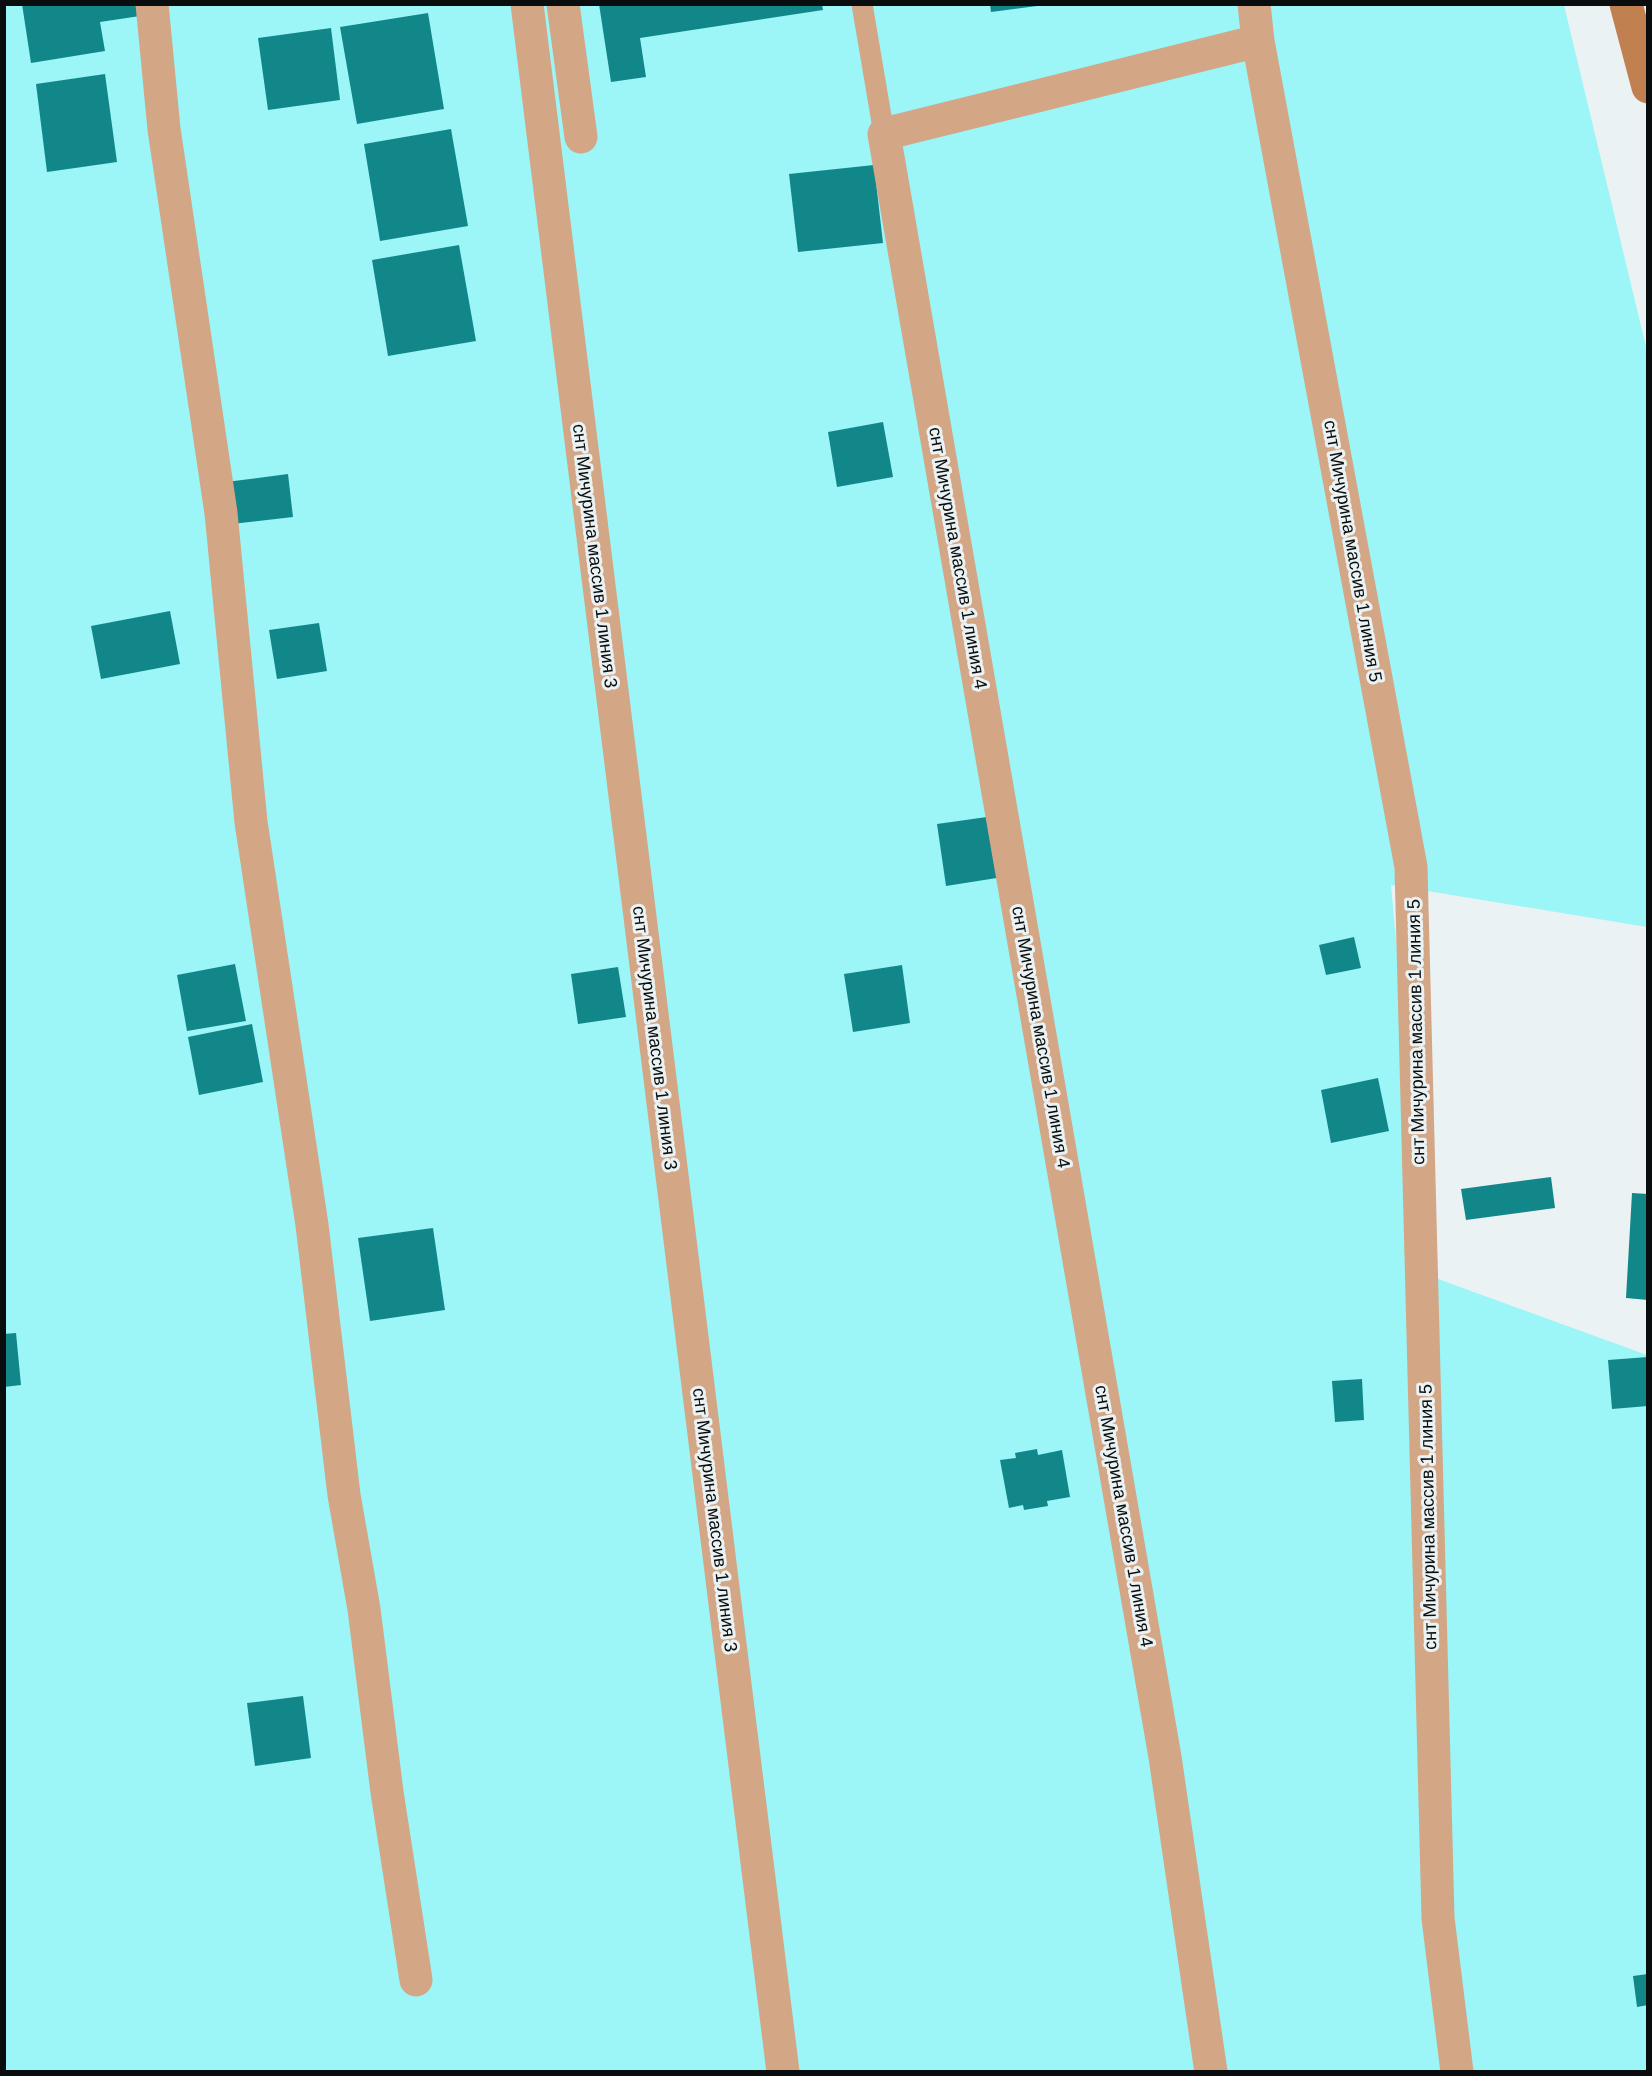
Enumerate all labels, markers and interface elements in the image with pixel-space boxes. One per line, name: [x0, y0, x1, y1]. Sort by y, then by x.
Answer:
street label: снт Мичурина массив 1 линия 5: [1320, 418, 1386, 684]
street label: снт Мичурина массив 1 линия 3: [569, 423, 621, 689]
street label: снт Мичурина массив 1 линия 4: [925, 425, 991, 691]
street label: снт Мичурина массив 1 линия 5: [1404, 899, 1428, 1165]
street label: снт Мичурина массив 1 линия 4: [1008, 904, 1074, 1170]
street label: снт Мичурина массив 1 линия 3: [629, 905, 681, 1171]
street label: снт Мичурина массив 1 линия 4: [1091, 1383, 1157, 1649]
street label: снт Мичурина массив 1 линия 5: [1416, 1384, 1440, 1650]
street label: снт Мичурина массив 1 линия 3: [689, 1387, 741, 1653]

